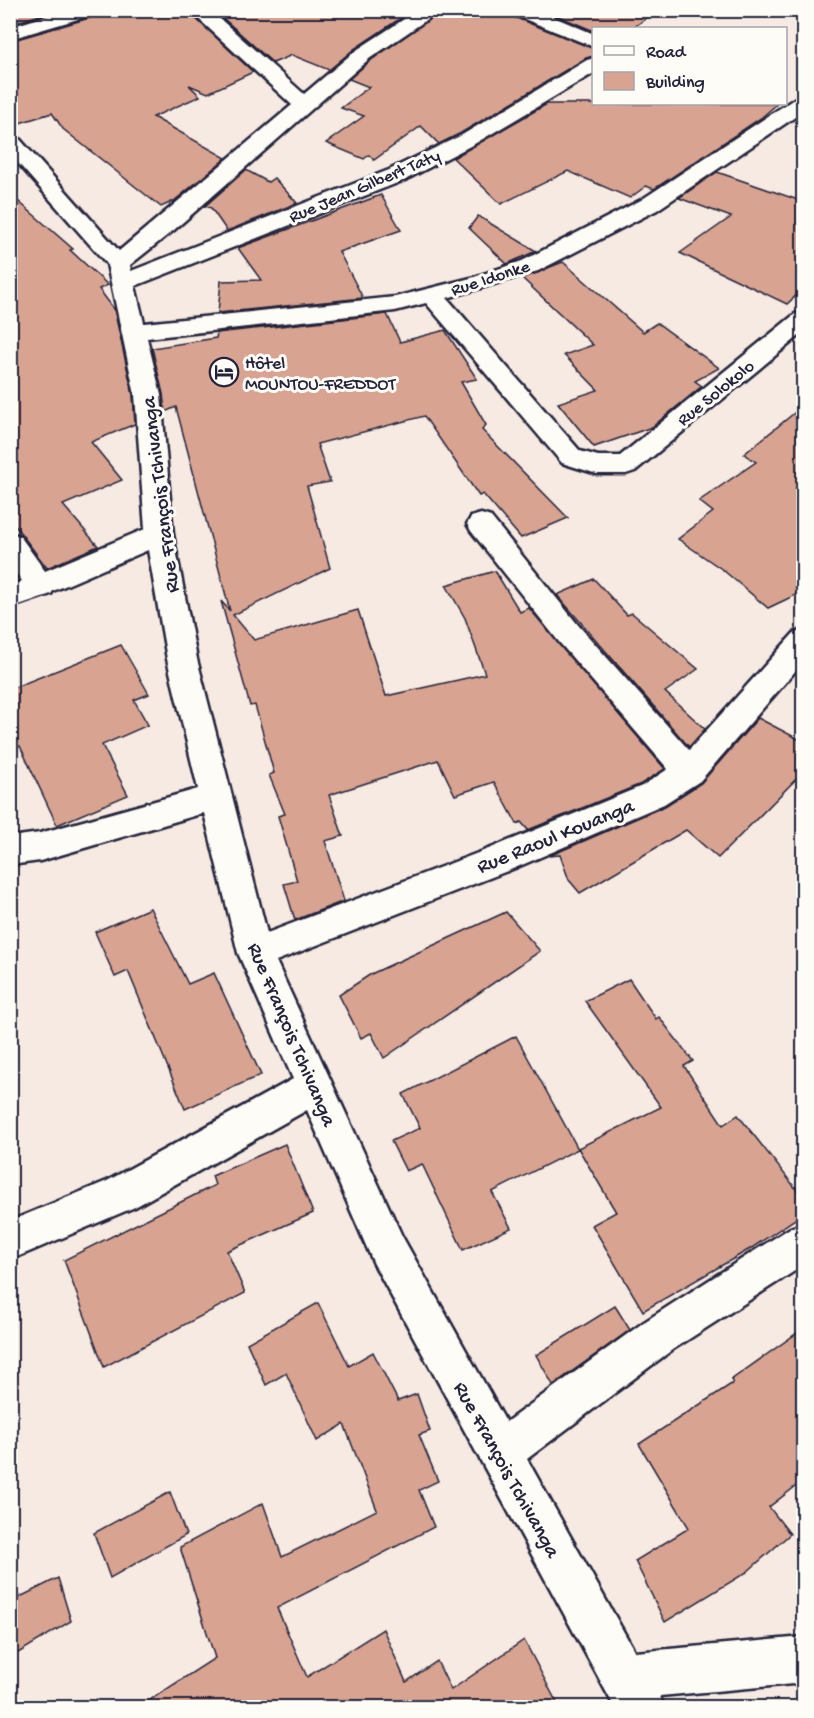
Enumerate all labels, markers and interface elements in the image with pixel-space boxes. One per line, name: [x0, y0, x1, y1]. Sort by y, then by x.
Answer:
legend: [592, 27, 787, 105]
text: Road: [646, 43, 687, 64]
text: Building: [645, 73, 705, 94]
street label: Rue Jean Gilbert Taty: [286, 146, 444, 229]
street label: Rue Idonke: [449, 257, 533, 302]
place label: Hôtel MOUNTOU-FREDDOT: [245, 354, 396, 396]
hotel icon: Hôtel MOUNTOU-FREDDOT: [208, 356, 240, 388]
street label: Rue Solokolo: [674, 356, 759, 431]
street label: Rue François Tchivanga: [138, 394, 187, 594]
street label: Rue Raoul Kouanga: [474, 795, 640, 881]
street label: Rue François Tchivanga: [240, 940, 340, 1132]
street label: Rue François Tchivanga: [446, 1378, 564, 1564]

